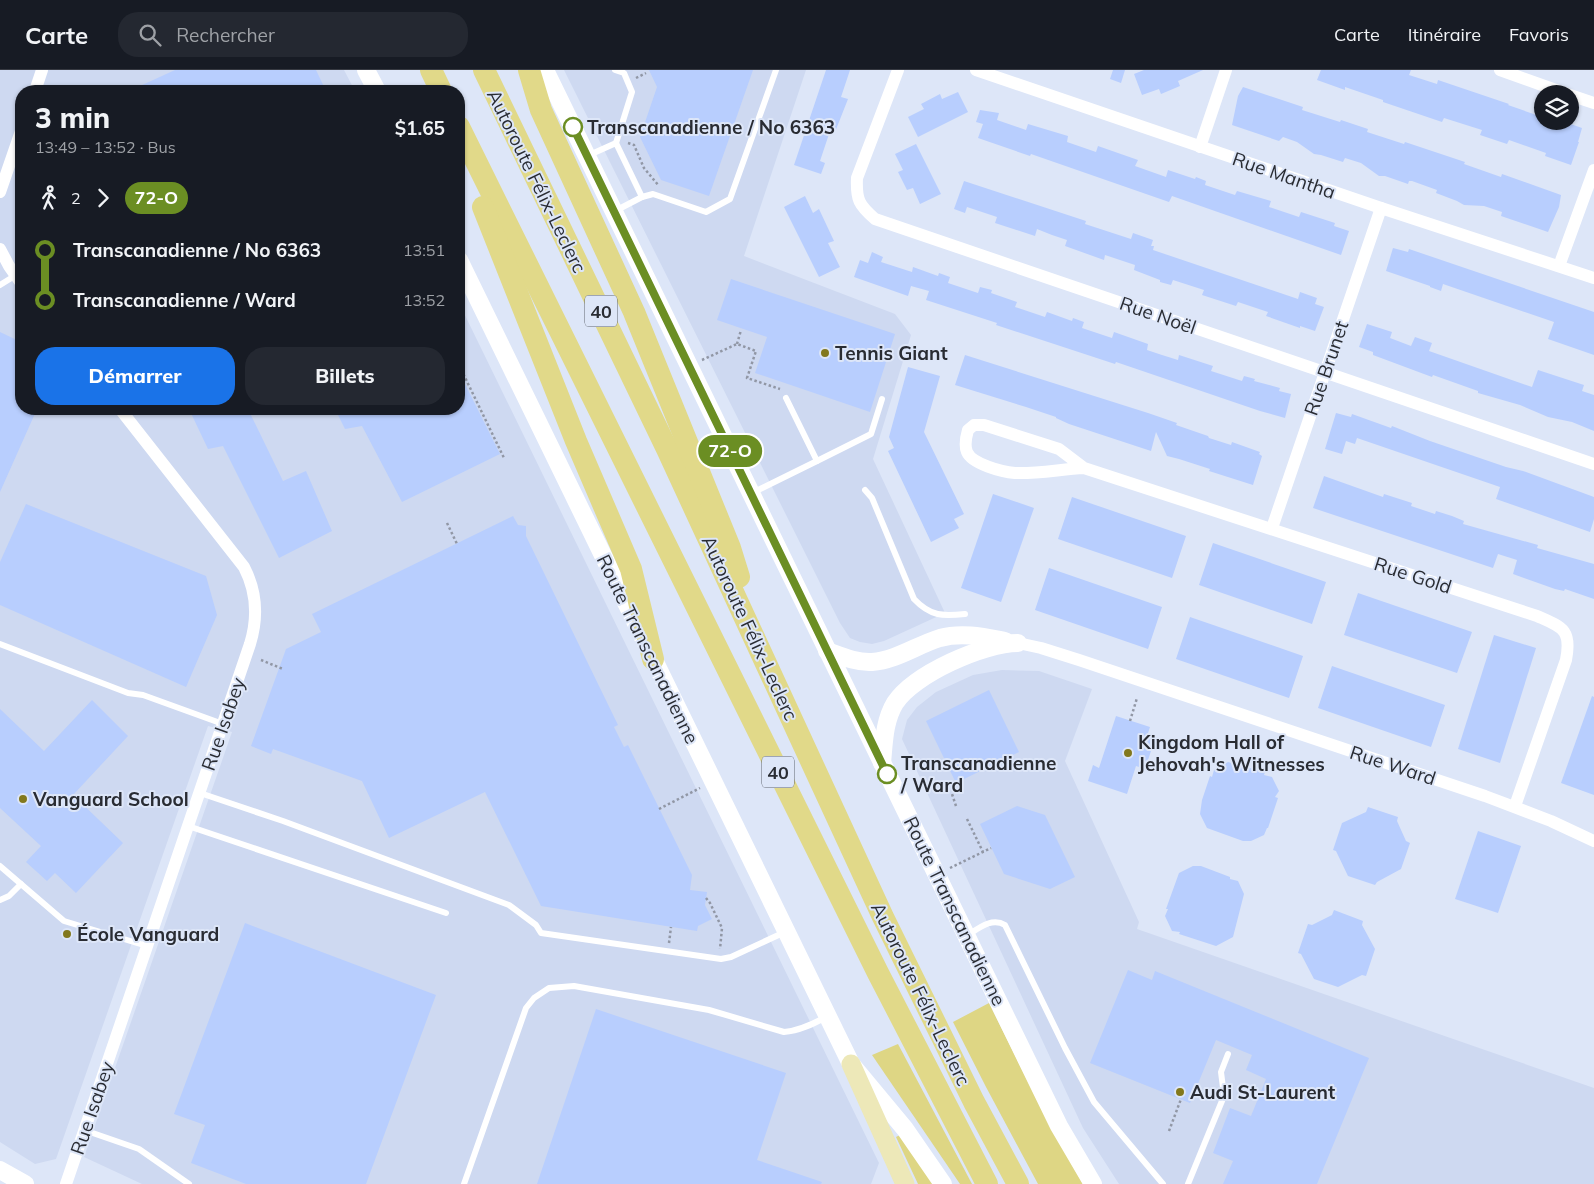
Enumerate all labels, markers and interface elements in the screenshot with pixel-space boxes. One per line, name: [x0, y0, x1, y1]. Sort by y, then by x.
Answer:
search box: [118, 12, 468, 57]
text: Carte: [25, 20, 88, 50]
icon: search: [136, 21, 164, 49]
text: Rechercher: [176, 23, 275, 47]
text: Carte: [1334, 23, 1380, 46]
text: Itinéraire: [1408, 23, 1481, 46]
text: Favoris: [1509, 23, 1569, 46]
street label: Autoroute Félix-Leclerc: [482, 85, 592, 277]
map controls: [1534, 85, 1579, 130]
button: layers: [1534, 85, 1579, 130]
text: 3 min: [35, 100, 110, 135]
place label: Transcanadienne / No 6363: [587, 115, 835, 139]
text: $1.65: [395, 116, 445, 140]
marker: Transcanadienne / No 6363: [563, 117, 583, 137]
text: 13:49 – 13:52 · Bus: [35, 137, 176, 157]
street label: Rue Mantha: [1229, 146, 1339, 204]
icon: walk: [35, 184, 63, 212]
icon: forward: [89, 184, 117, 212]
text: 72-O: [135, 186, 178, 209]
text: 2: [71, 188, 81, 208]
text: Transcanadienne / No 6363: [73, 238, 321, 262]
text: 13:51: [403, 240, 445, 260]
text: Transcanadienne / Ward: [73, 288, 296, 312]
text: 13:52: [403, 290, 445, 310]
street label: Rue Noël: [1117, 291, 1199, 339]
road number: 40: [585, 296, 617, 326]
street label: Rue Brunet: [1299, 317, 1353, 418]
place label: Tennis Giant: [835, 341, 948, 365]
button: Démarrer: [35, 347, 235, 405]
button: Billets: [245, 347, 445, 405]
marker: Tennis Giant: [819, 347, 831, 359]
line badge: 72-O: [695, 435, 765, 467]
text: 72-O: [708, 439, 752, 462]
street label: Autoroute Félix-Leclerc: [697, 532, 803, 724]
street label: Route Transcanadienne: [592, 550, 704, 748]
street label: Rue Gold: [1371, 551, 1455, 599]
street label: Rue Isabey: [196, 674, 250, 774]
place label: Kingdom Hall of Jehovah's Witnesses: [1138, 730, 1325, 776]
street label: Rue Ward: [1347, 740, 1439, 790]
marker: Kingdom Hall of Jehovah's Witnesses: [1122, 747, 1134, 759]
place label: Transcanadienne / Ward: [900, 751, 1056, 797]
road number: 40: [762, 756, 794, 788]
marker: Transcanadienne / Ward: [877, 764, 897, 784]
place label: Vanguard School: [32, 787, 189, 811]
marker: Vanguard School: [17, 793, 29, 805]
street label: Route Transcanadienne: [899, 812, 1011, 1010]
street label: Autoroute Félix-Leclerc: [866, 898, 976, 1090]
place label: École Vanguard: [77, 922, 219, 946]
marker: École Vanguard: [61, 928, 73, 940]
street label: Rue Isabey: [65, 1058, 119, 1158]
place label: Audi St-Laurent: [1190, 1080, 1335, 1104]
marker: Audi St-Laurent: [1174, 1086, 1186, 1098]

